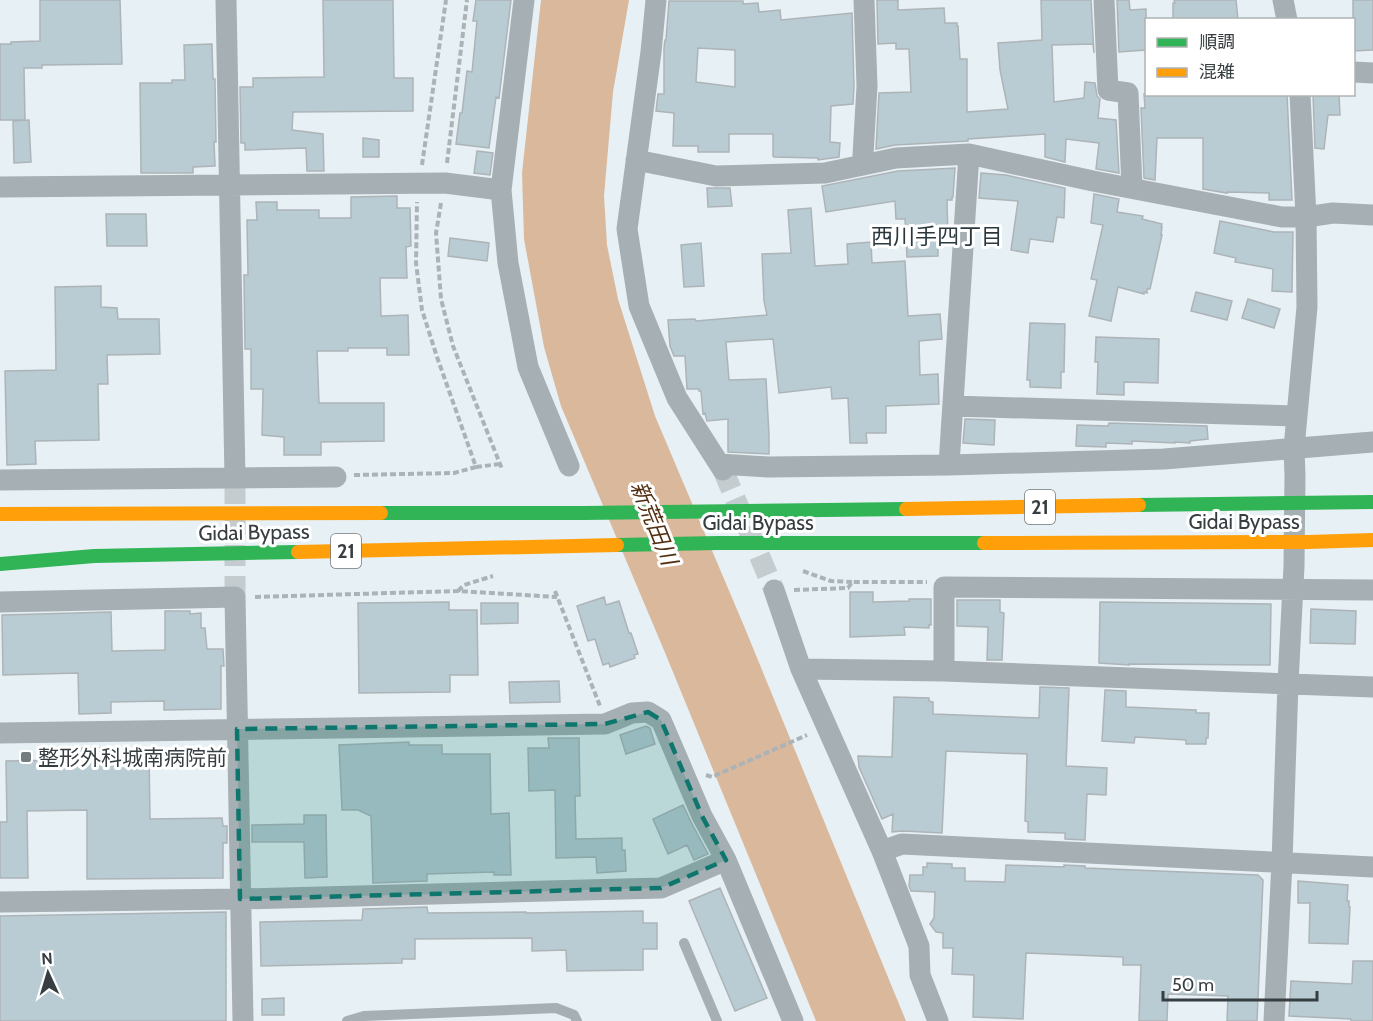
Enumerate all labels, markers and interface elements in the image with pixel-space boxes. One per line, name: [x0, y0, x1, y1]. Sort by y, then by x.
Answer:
legend: [1145, 18, 1355, 96]
text: 順調: [1199, 31, 1235, 53]
text: 混雑: [1199, 61, 1235, 83]
district label: 西川手四丁目: [871, 223, 1003, 250]
water label: 新荒田川: [625, 477, 684, 571]
road number: 21: [1025, 490, 1055, 524]
street label: Gidai Bypass: [1188, 509, 1300, 534]
street label: Gidai Bypass: [702, 510, 814, 535]
street label: Gidai Bypass: [198, 519, 310, 545]
road number: 21: [331, 534, 361, 568]
place label: 整形外科城南病院前: [38, 745, 227, 770]
marker: 整形外科城南病院前: [19, 750, 33, 764]
north arrow: [18, 943, 78, 1003]
text: N: [41, 949, 53, 968]
scale bar: [1163, 964, 1318, 1002]
text: 50 m: [1172, 974, 1214, 996]

